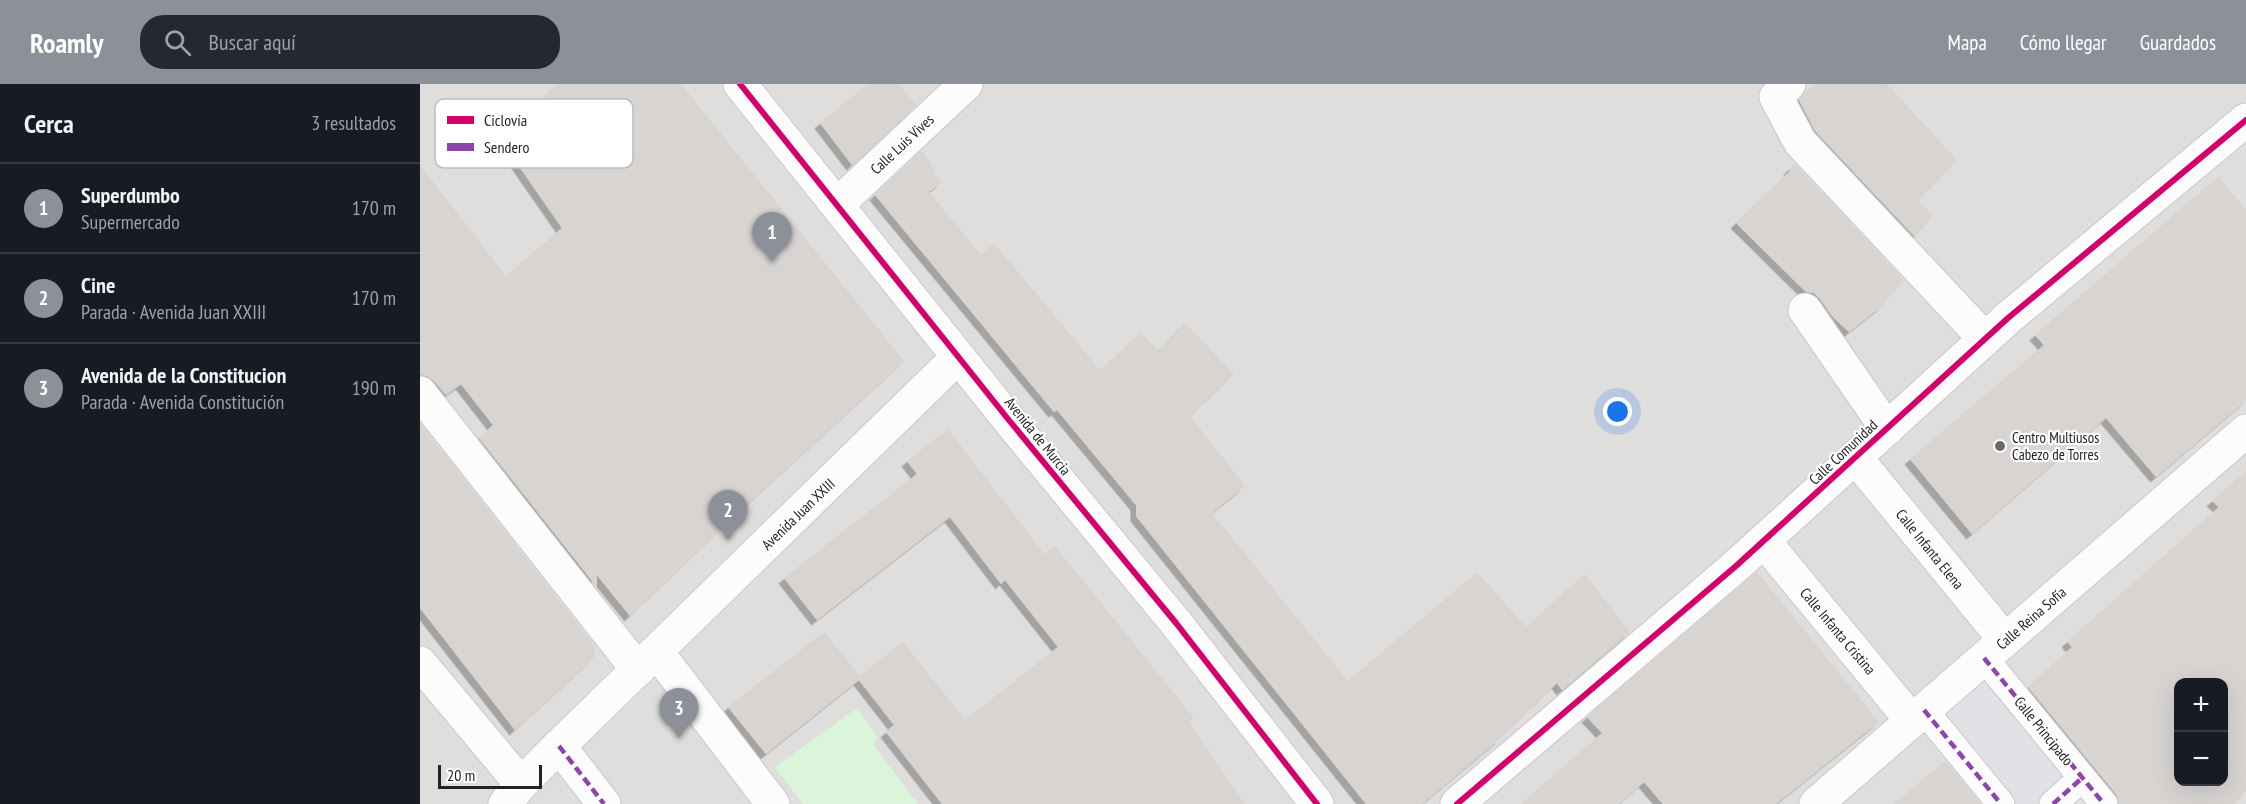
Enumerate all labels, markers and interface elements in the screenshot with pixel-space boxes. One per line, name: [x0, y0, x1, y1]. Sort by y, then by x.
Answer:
search box: [140, 15, 560, 69]
text: Roamly: [30, 24, 104, 61]
icon: search: [161, 26, 194, 59]
text: Buscar aquí: [209, 28, 296, 56]
text: Mapa: [1948, 29, 1987, 56]
text: Cómo llegar: [2020, 29, 2107, 56]
text: Guardados: [2140, 29, 2216, 56]
legend: [435, 99, 633, 168]
text: Cerca: [24, 107, 74, 140]
text: 3 resultados: [311, 110, 396, 136]
text: Ciclovía: [484, 110, 527, 130]
street label: Calle Luis Vives: [866, 110, 938, 178]
text: Sendero: [484, 137, 529, 157]
text: Superdumbo: [81, 181, 180, 209]
text: 1: [39, 195, 48, 221]
text: 170 m: [352, 195, 396, 221]
text: Supermercado: [81, 209, 180, 235]
pin: 1: [752, 212, 792, 262]
text: Cine: [81, 271, 115, 299]
text: 2: [39, 285, 48, 311]
text: 170 m: [352, 285, 396, 311]
text: Parada · Avenida Juan XXIII: [81, 299, 266, 325]
text: Avenida de la Constitucion: [81, 361, 286, 389]
text: 3: [39, 375, 48, 401]
text: 190 m: [352, 375, 396, 401]
text: Parada · Avenida Constitución: [81, 389, 284, 415]
street label: Avenida de Murcia: [1001, 393, 1075, 479]
your location: [1603, 397, 1632, 426]
street label: Calle Comunidad: [1805, 415, 1881, 489]
place label: Centro Multiusos Cabezo de Torres: [2012, 428, 2099, 464]
marker: Centro Multiusos Cabezo de Torres: [1993, 439, 2007, 453]
street label: Avenida Juan XXIII: [757, 474, 839, 554]
pin: 2: [708, 490, 748, 540]
street label: Calle Infanta Elena: [1892, 505, 1968, 593]
street label: Calle Reina Sofía: [1992, 582, 2070, 654]
street label: Calle Infanta Cristina: [1796, 584, 1880, 678]
map controls: [2174, 678, 2228, 786]
button: +: [2174, 678, 2228, 732]
pin: 3: [660, 688, 698, 738]
street label: Calle Principado: [2010, 693, 2078, 769]
button: −: [2174, 732, 2228, 786]
scale bar: [438, 762, 542, 790]
text: 20 m: [447, 765, 475, 785]

